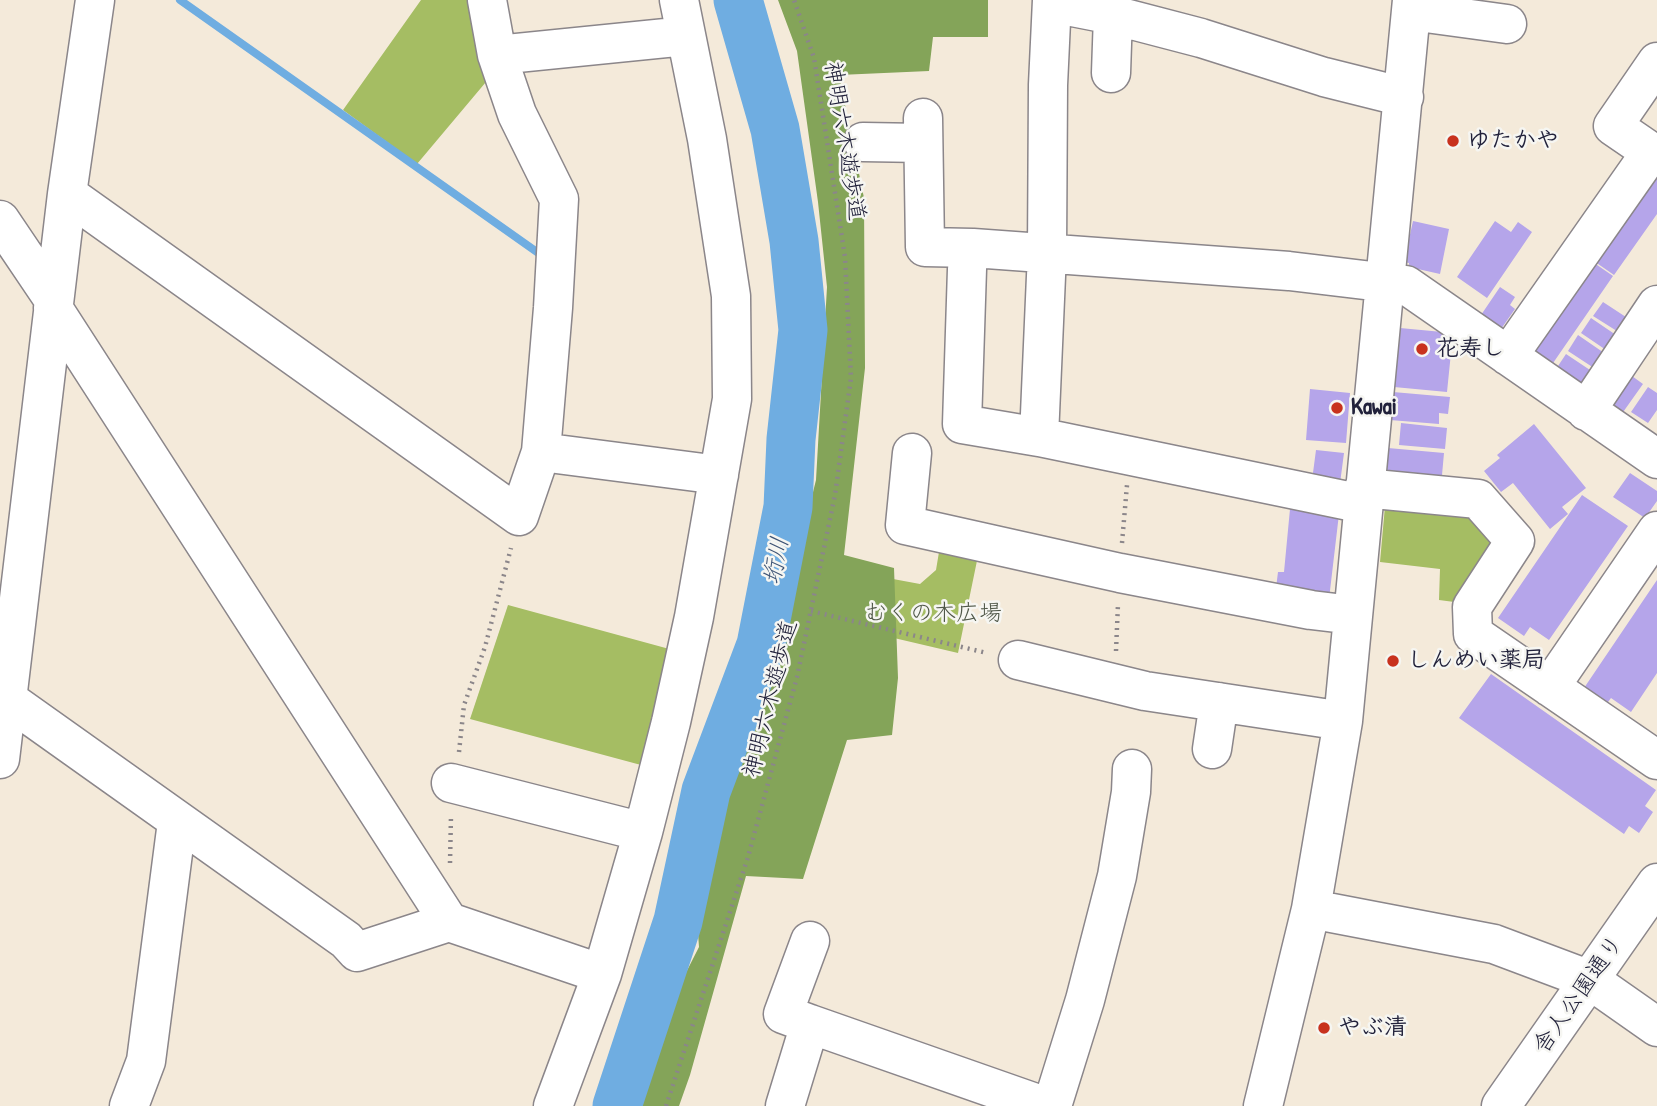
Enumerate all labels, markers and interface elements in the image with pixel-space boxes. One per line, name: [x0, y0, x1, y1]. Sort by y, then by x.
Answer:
street label: 神明六木遊歩道: [818, 59, 870, 223]
place label: ゆたかや: [1467, 127, 1559, 155]
marker: ゆたかや: [1445, 133, 1461, 149]
place label: 花寿し: [1436, 335, 1505, 363]
marker: 花寿し: [1414, 341, 1430, 357]
place label: Kawai: [1351, 394, 1397, 422]
marker: Kawai: [1329, 400, 1345, 416]
water label: 垳川: [758, 535, 796, 587]
park label: むくの木広場: [864, 600, 1002, 628]
street label: 神明六木遊歩道: [738, 618, 804, 780]
place label: しんめい薬局: [1407, 647, 1545, 675]
marker: しんめい薬局: [1385, 653, 1401, 669]
street label: 舎人公園通り: [1528, 931, 1630, 1059]
place label: やぶ清: [1338, 1014, 1407, 1042]
marker: やぶ清: [1316, 1020, 1332, 1036]

